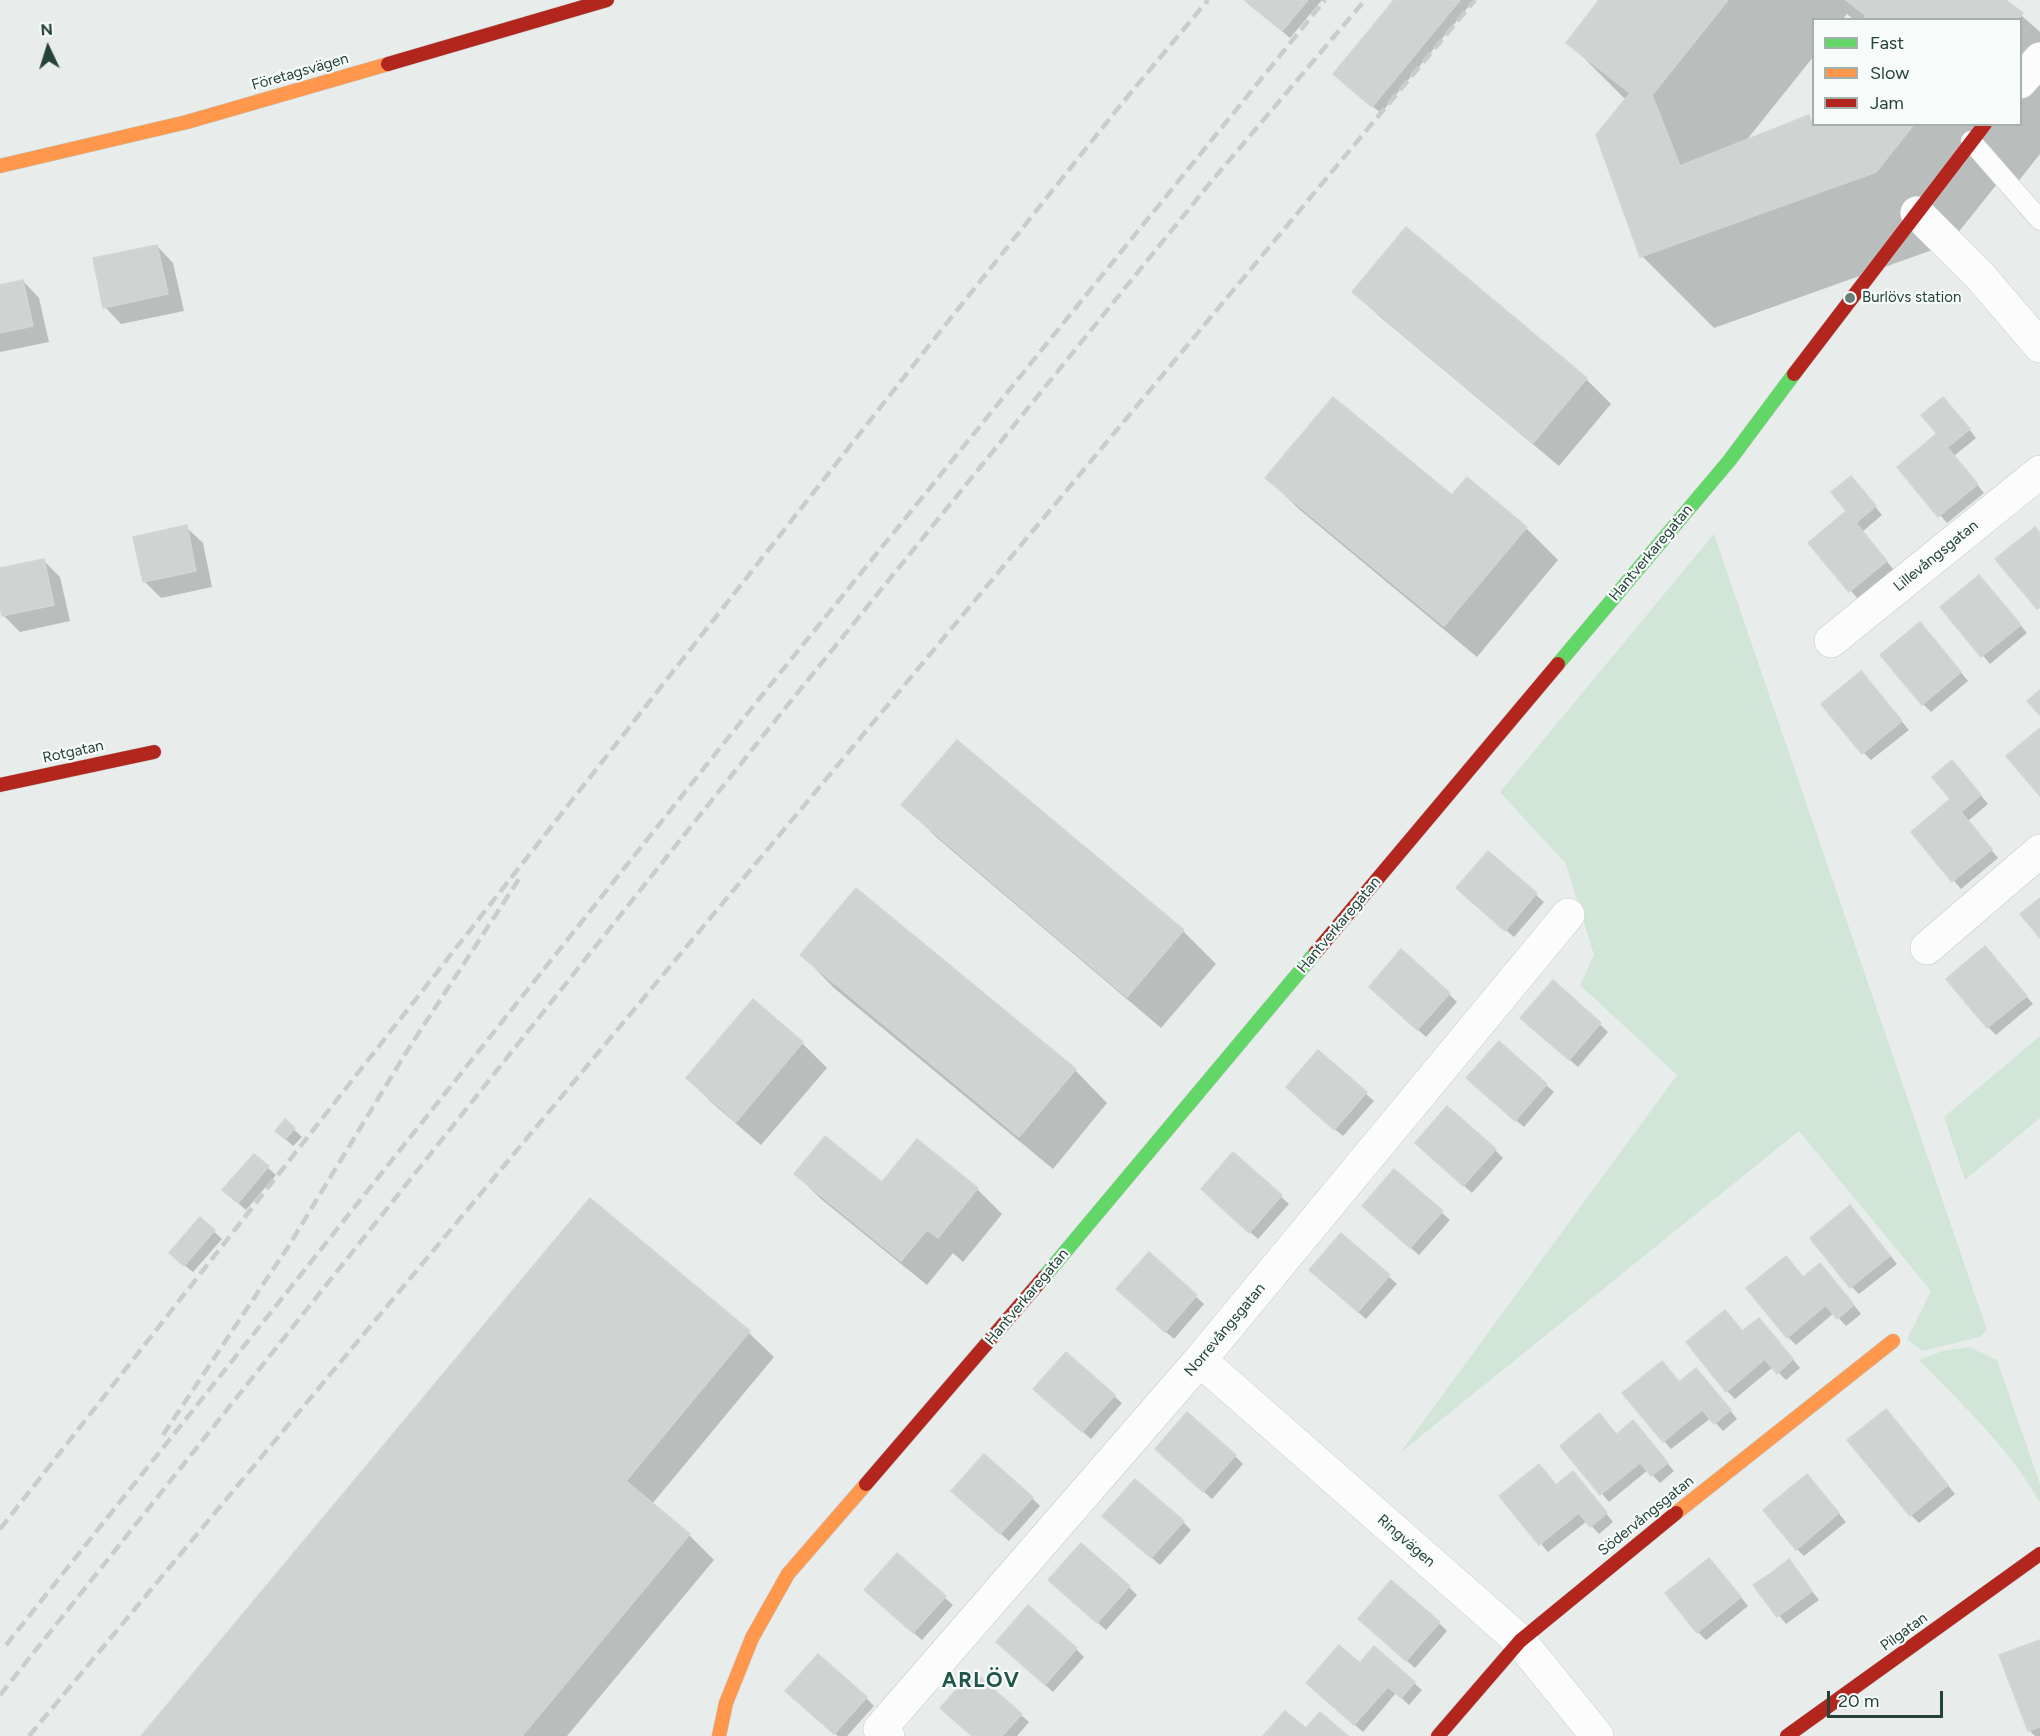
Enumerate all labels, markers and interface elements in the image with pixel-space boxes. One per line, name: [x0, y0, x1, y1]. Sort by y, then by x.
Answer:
north arrow: [18, 18, 78, 78]
legend: [1812, 18, 2022, 126]
text: N: [40, 20, 54, 39]
text: Fast: [1870, 32, 1904, 54]
street label: Företagsvägen: [250, 50, 350, 94]
text: Slow: [1870, 62, 1909, 84]
text: Jam: [1870, 92, 1904, 114]
place label: Burlövs station: [1862, 289, 1961, 307]
marker: Burlövs station: [1843, 291, 1857, 305]
street label: Hantverkaregatan: [1606, 501, 1696, 605]
street label: Lillevångsgatan: [1890, 516, 1982, 596]
street label: Rotgatan: [41, 737, 105, 767]
street label: Hantverkaregatan: [1294, 873, 1384, 977]
street label: Hantverkaregatan: [982, 1245, 1072, 1349]
street label: Norrevångsgatan: [1181, 1280, 1269, 1380]
street label: Södervångsgatan: [1595, 1472, 1697, 1560]
street label: Ringvägen: [1373, 1511, 1439, 1571]
street label: Pilgatan: [1877, 1609, 1931, 1655]
district label: ARLÖV: [942, 1668, 1020, 1694]
scale bar: [1830, 1679, 1946, 1717]
text: 20 m: [1838, 1690, 1879, 1712]

